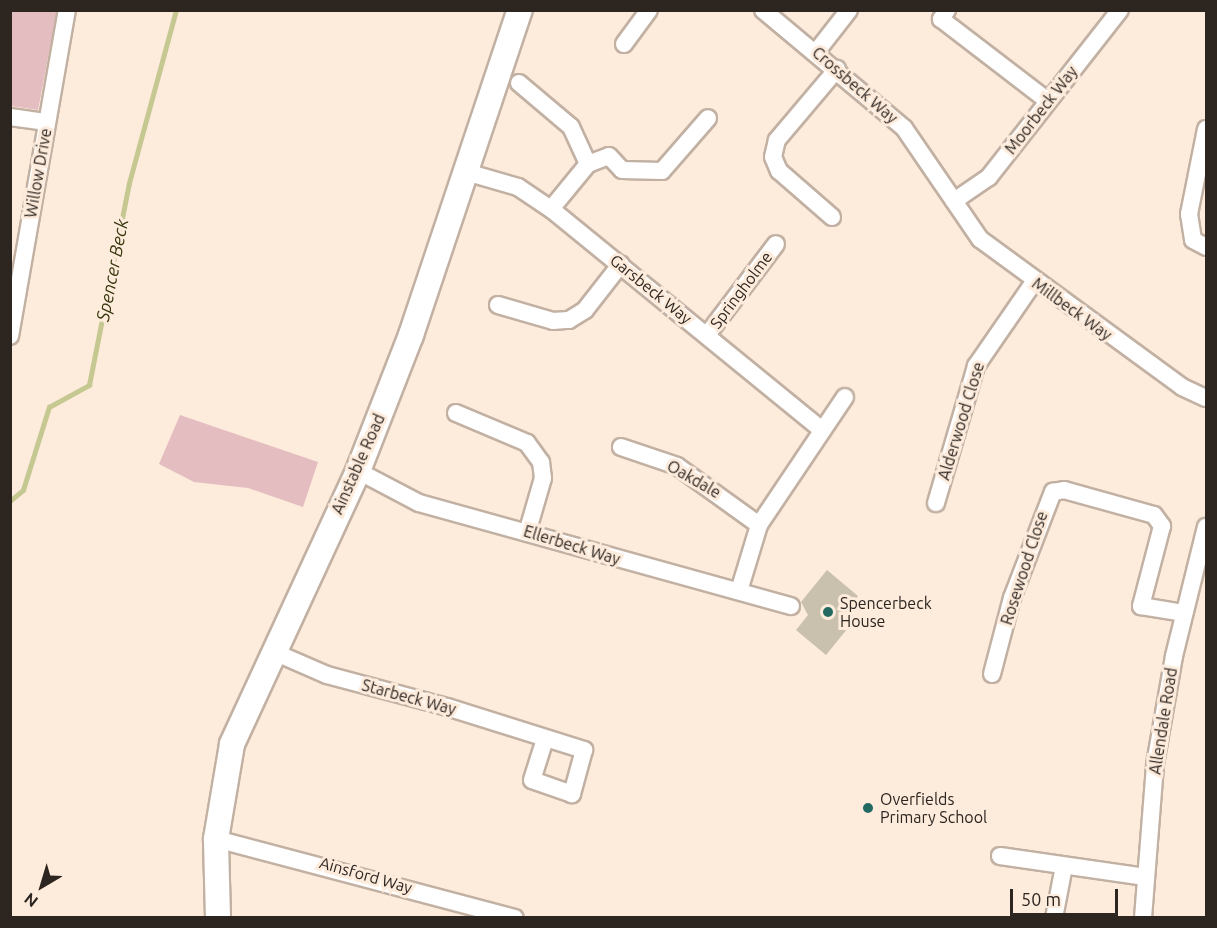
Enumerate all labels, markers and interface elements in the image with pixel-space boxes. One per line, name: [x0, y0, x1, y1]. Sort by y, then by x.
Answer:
street label: Crossbeck Way: [808, 43, 902, 127]
street label: Moorbeck Way: [1001, 62, 1081, 158]
street label: Willow Drive: [21, 127, 55, 219]
water label: Spencer Beck: [91, 217, 133, 323]
street label: Springholme: [706, 248, 776, 332]
street label: Garsbeck Way: [606, 250, 696, 328]
street label: Millbeck Way: [1028, 274, 1116, 344]
street label: Alderwood Close: [934, 360, 988, 482]
street label: Ainstable Road: [327, 411, 389, 517]
street label: Oakdale: [664, 456, 724, 502]
street label: Rosewood Close: [997, 509, 1051, 627]
street label: Ellerbeck Way: [521, 521, 623, 569]
place label: Spencerbeck House: [840, 593, 932, 631]
marker: Spencerbeck House: [821, 605, 835, 619]
street label: Allendale Road: [1145, 666, 1181, 776]
street label: Starbeck Way: [360, 675, 458, 719]
place label: Overfields Primary School: [880, 789, 987, 827]
marker: Overfields Primary School: [861, 801, 875, 815]
street label: Ainsford Way: [318, 853, 414, 897]
north arrow: [12, 856, 72, 916]
scale bar: [1013, 877, 1121, 915]
text: N: [21, 889, 41, 911]
text: 50 m: [1021, 889, 1061, 909]

